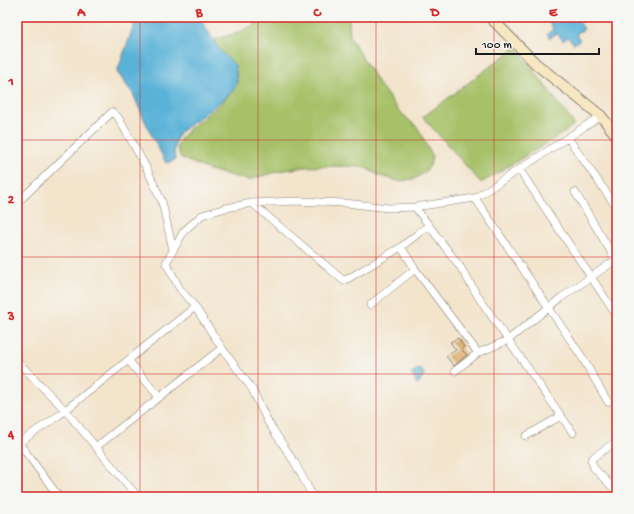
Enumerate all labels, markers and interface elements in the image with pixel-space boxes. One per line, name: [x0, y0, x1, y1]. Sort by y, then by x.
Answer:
text: A: [76, 6, 86, 21]
text: B: [195, 6, 204, 21]
text: C: [312, 6, 322, 21]
text: D: [430, 6, 440, 21]
text: E: [549, 6, 558, 21]
scale bar: [476, 30, 599, 56]
text: 100 m: [481, 39, 512, 53]
text: 1: [7, 75, 14, 90]
text: 2: [8, 193, 15, 208]
text: 3: [7, 310, 15, 325]
text: 4: [7, 428, 15, 443]

